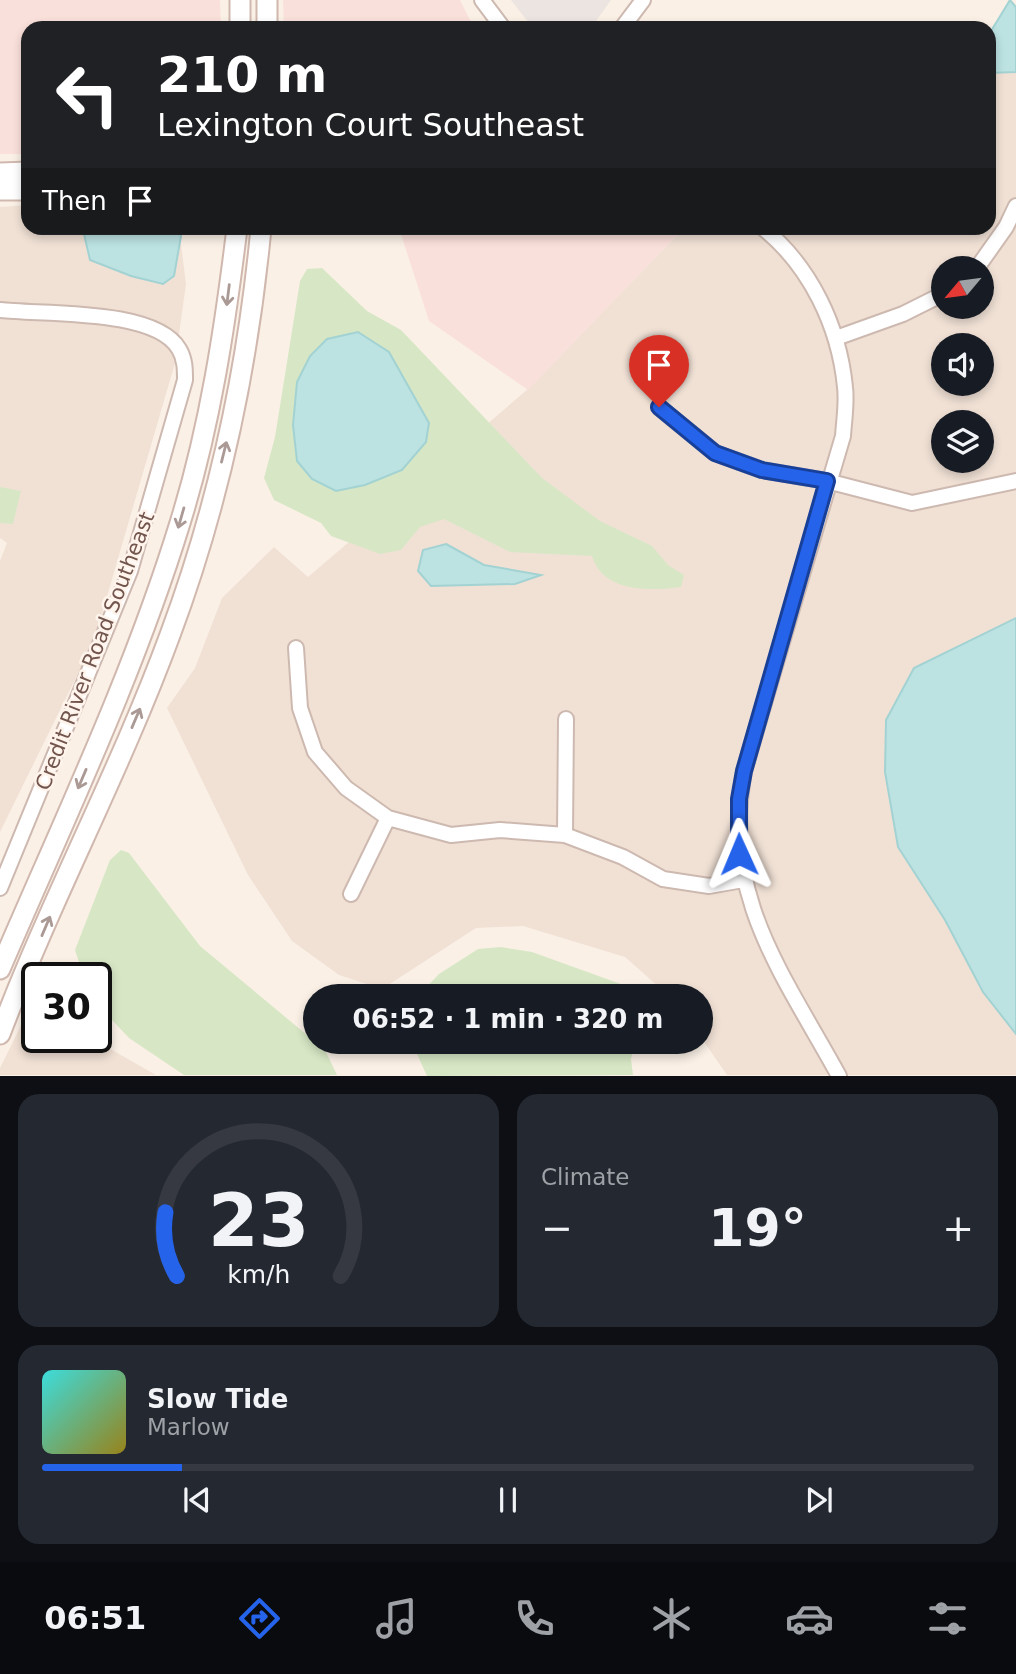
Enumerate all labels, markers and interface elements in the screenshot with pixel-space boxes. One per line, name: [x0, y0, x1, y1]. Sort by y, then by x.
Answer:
text: 210 m: [157, 47, 327, 104]
icon: left: [42, 49, 133, 140]
text: Lexington Court Southeast: [157, 106, 584, 144]
icon: arrive: [121, 182, 159, 220]
text: Then: [42, 186, 107, 216]
north arrow: [931, 256, 994, 318]
map controls: [931, 256, 994, 473]
one-way arrow: [222, 283, 235, 306]
button: sound: [931, 333, 994, 396]
pin: [629, 335, 689, 407]
icon: arrive: [640, 346, 678, 384]
button: layers: [931, 410, 994, 473]
one-way arrow: [218, 441, 231, 464]
one-way arrow: [174, 506, 187, 528]
street label: Credit River Road Southeast: [31, 508, 159, 794]
one-way arrow: [130, 707, 143, 729]
one-way arrow: [75, 767, 88, 789]
position arrow: [702, 817, 776, 891]
one-way arrow: [40, 916, 53, 938]
speed limit sign: 30: [21, 962, 112, 1053]
text: 06:52 · 1 min · 320 m: [353, 1004, 663, 1034]
text: Climate: [541, 1164, 630, 1190]
text: 23: [208, 1179, 309, 1264]
text: 19°: [708, 1198, 807, 1258]
text: −: [541, 1206, 573, 1250]
text: +: [942, 1206, 974, 1250]
text: km/h: [227, 1260, 290, 1289]
text: Slow Tide: [147, 1384, 288, 1414]
text: Marlow: [147, 1414, 230, 1440]
icon: previous: [178, 1481, 216, 1519]
icon: pause: [489, 1481, 527, 1519]
icon: next: [800, 1481, 838, 1519]
icon: directions: [235, 1594, 284, 1643]
icon: music: [372, 1594, 421, 1643]
icon: phone: [510, 1594, 559, 1643]
icon: climate: [647, 1594, 696, 1643]
icon: car: [785, 1594, 834, 1643]
icon: filters: [923, 1594, 972, 1643]
text: 06:51: [44, 1599, 146, 1637]

